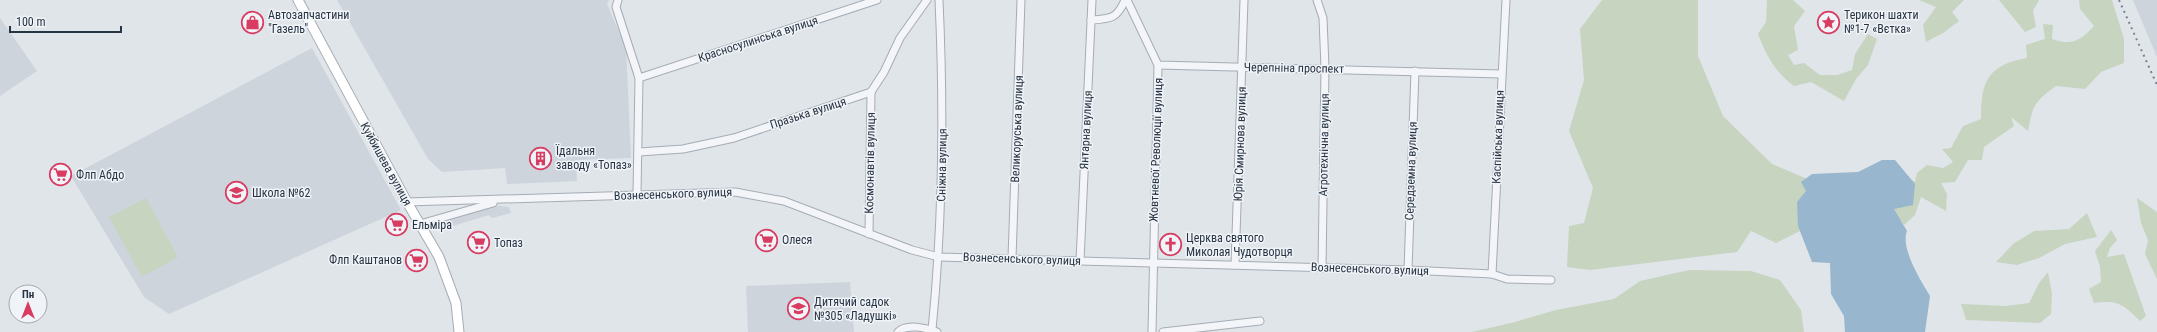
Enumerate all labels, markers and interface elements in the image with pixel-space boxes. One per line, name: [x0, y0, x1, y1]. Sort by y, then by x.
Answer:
scale bar: [10, 8, 121, 34]
place label: Автозапчастини "Газель": [268, 8, 349, 36]
place label: Терикон шахти №1-7 «Вєтка»: [1844, 8, 1919, 36]
shop icon: Автозапчастини "Газель": [239, 9, 265, 35]
place icon: Терикон шахти №1-7 «Вєтка»: [1816, 9, 1842, 35]
street label: Красносулинська вулиця: [696, 13, 820, 65]
text: 100 m: [16, 15, 46, 29]
street label: Черепніна проспект: [1244, 60, 1344, 76]
street label: Великоруська вулиця: [1008, 75, 1026, 183]
street label: Жовтневої Революції вулиця: [1146, 78, 1166, 222]
street label: Юрія Смирнова вулиця: [1231, 86, 1249, 202]
street label: Янтарна вулиця: [1077, 90, 1095, 170]
street label: Каспійська вулиця: [1489, 90, 1507, 184]
street label: Агротехнічна вулиця: [1316, 93, 1332, 197]
street label: Празька вулиця: [768, 94, 848, 132]
street label: Космонавтів вулиця: [862, 112, 878, 214]
street label: Куйбишева вулиця: [357, 120, 415, 208]
street label: Середземна вулиця: [1402, 121, 1420, 221]
street label: Сніжна вулиця: [934, 128, 950, 202]
place label: Їдальня заводу «Топаз»: [555, 143, 632, 172]
building icon: Їдальня заводу «Топаз»: [527, 145, 553, 171]
supermarket icon: Флп Абдо: [47, 162, 73, 188]
place label: Флп Абдо: [76, 168, 124, 182]
school or university icon: Школа №62: [223, 180, 249, 206]
street label: Вознесенського вулиця: [614, 185, 732, 203]
place label: Школа №62: [252, 186, 311, 200]
supermarket icon: Ельміра: [383, 212, 409, 238]
place label: Ельміра: [412, 218, 452, 232]
supermarket icon: Олеся: [754, 227, 780, 253]
supermarket icon: Топаз: [465, 230, 491, 256]
place label: Церква святого Миколая Чудотворця: [1186, 231, 1293, 259]
church icon: Церква святого Миколая Чудотворця: [1158, 232, 1184, 258]
place label: Олеся: [782, 233, 812, 247]
place label: Топаз: [494, 236, 523, 250]
supermarket icon: Флп Каштанов: [404, 247, 430, 273]
street label: Вознесенського вулиця: [963, 250, 1081, 268]
place label: Флп Каштанов: [329, 253, 402, 267]
street label: Вознесенського вулиця: [1311, 260, 1429, 278]
north arrow: [8, 284, 48, 324]
text: Пн: [22, 288, 34, 301]
place label: Дитячий садок №305 «Ладушкі»: [814, 295, 897, 323]
school or university icon: Дитячий садок №305 «Ладушкі»: [786, 296, 812, 322]

